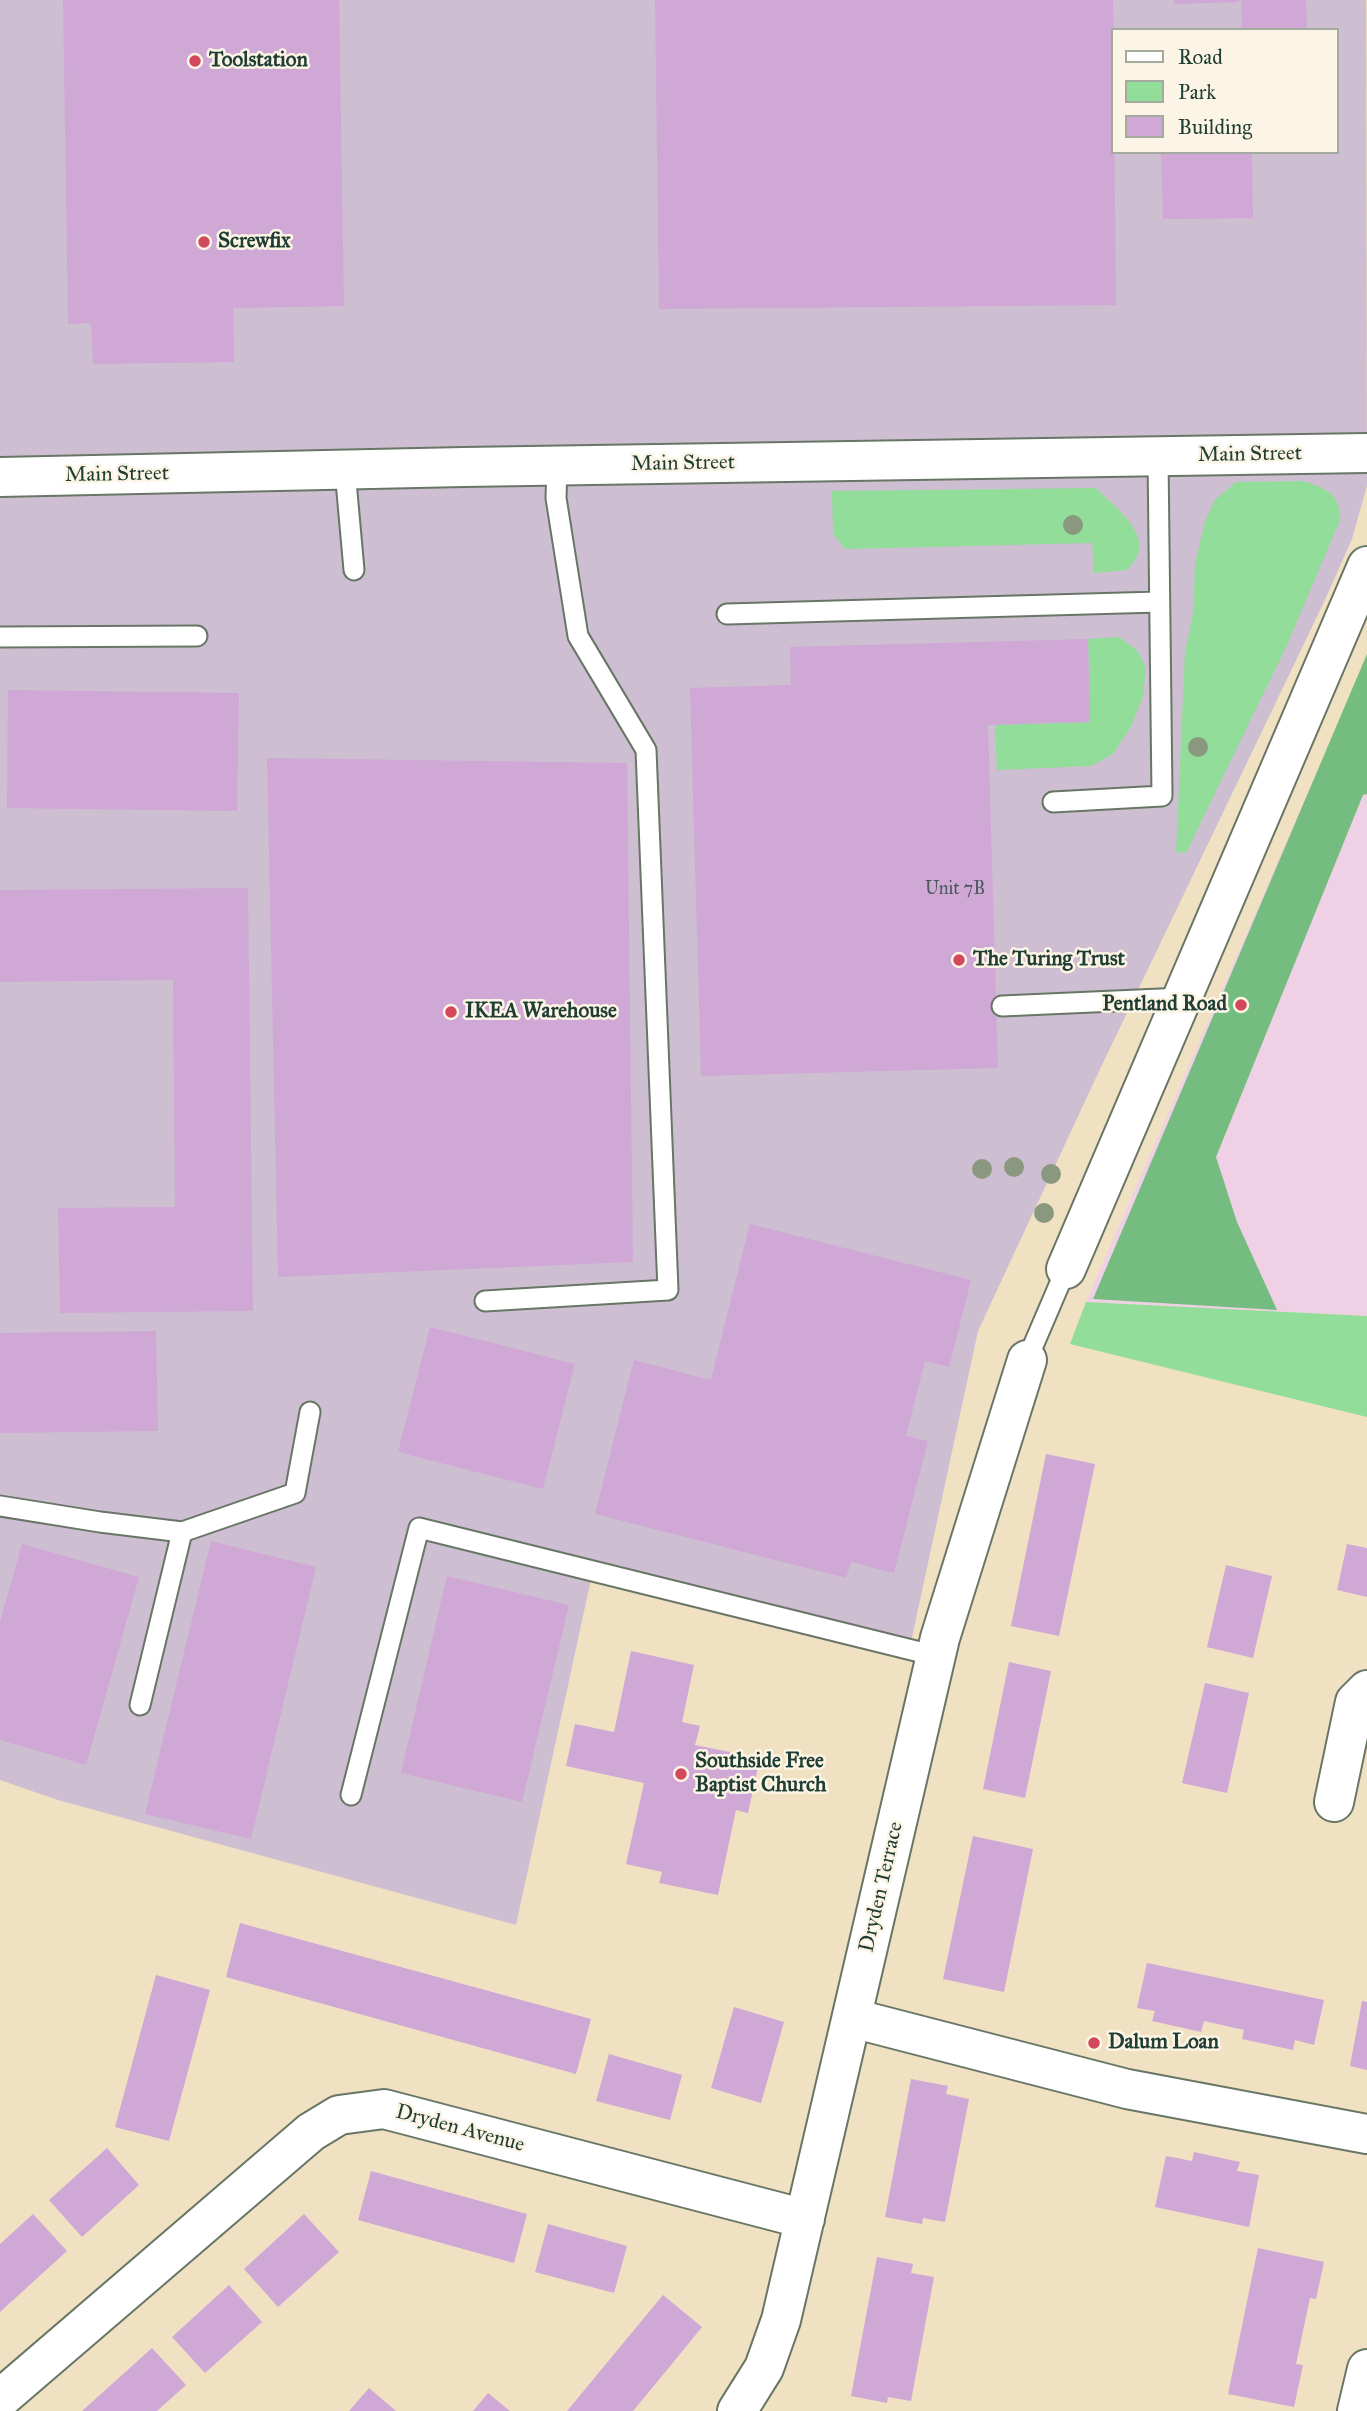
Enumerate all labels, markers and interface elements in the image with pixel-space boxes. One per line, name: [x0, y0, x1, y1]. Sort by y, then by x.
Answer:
legend: [1112, 28, 1339, 154]
text: Road: [1178, 44, 1223, 70]
place label: Toolstation: [209, 48, 308, 74]
marker: Toolstation: [187, 53, 203, 69]
text: Park: [1178, 79, 1216, 105]
text: Building: [1178, 114, 1252, 140]
place label: Screwfix: [218, 229, 291, 255]
marker: Screwfix: [196, 234, 212, 250]
street label: Main Street: [1198, 441, 1302, 469]
street label: Main Street: [631, 450, 735, 478]
street label: Main Street: [65, 461, 169, 489]
house number: Unit 7B: [925, 879, 985, 901]
place label: The Turing Trust: [973, 947, 1125, 973]
marker: The Turing Trust: [951, 952, 967, 968]
place label: Pentland Road: [1102, 992, 1227, 1018]
marker: Pentland Road: [1233, 997, 1249, 1013]
place label: IKEA Warehouse: [465, 999, 617, 1025]
marker: IKEA Warehouse: [443, 1004, 459, 1020]
place label: Southside Free Baptist Church: [695, 1749, 826, 1799]
marker: Southside Free Baptist Church: [673, 1766, 689, 1782]
street label: Dryden Terrace: [855, 1819, 909, 1955]
place label: Dalum Loan: [1108, 2030, 1219, 2056]
marker: Dalum Loan: [1086, 2035, 1102, 2051]
street label: Dryden Avenue: [393, 2100, 527, 2158]

